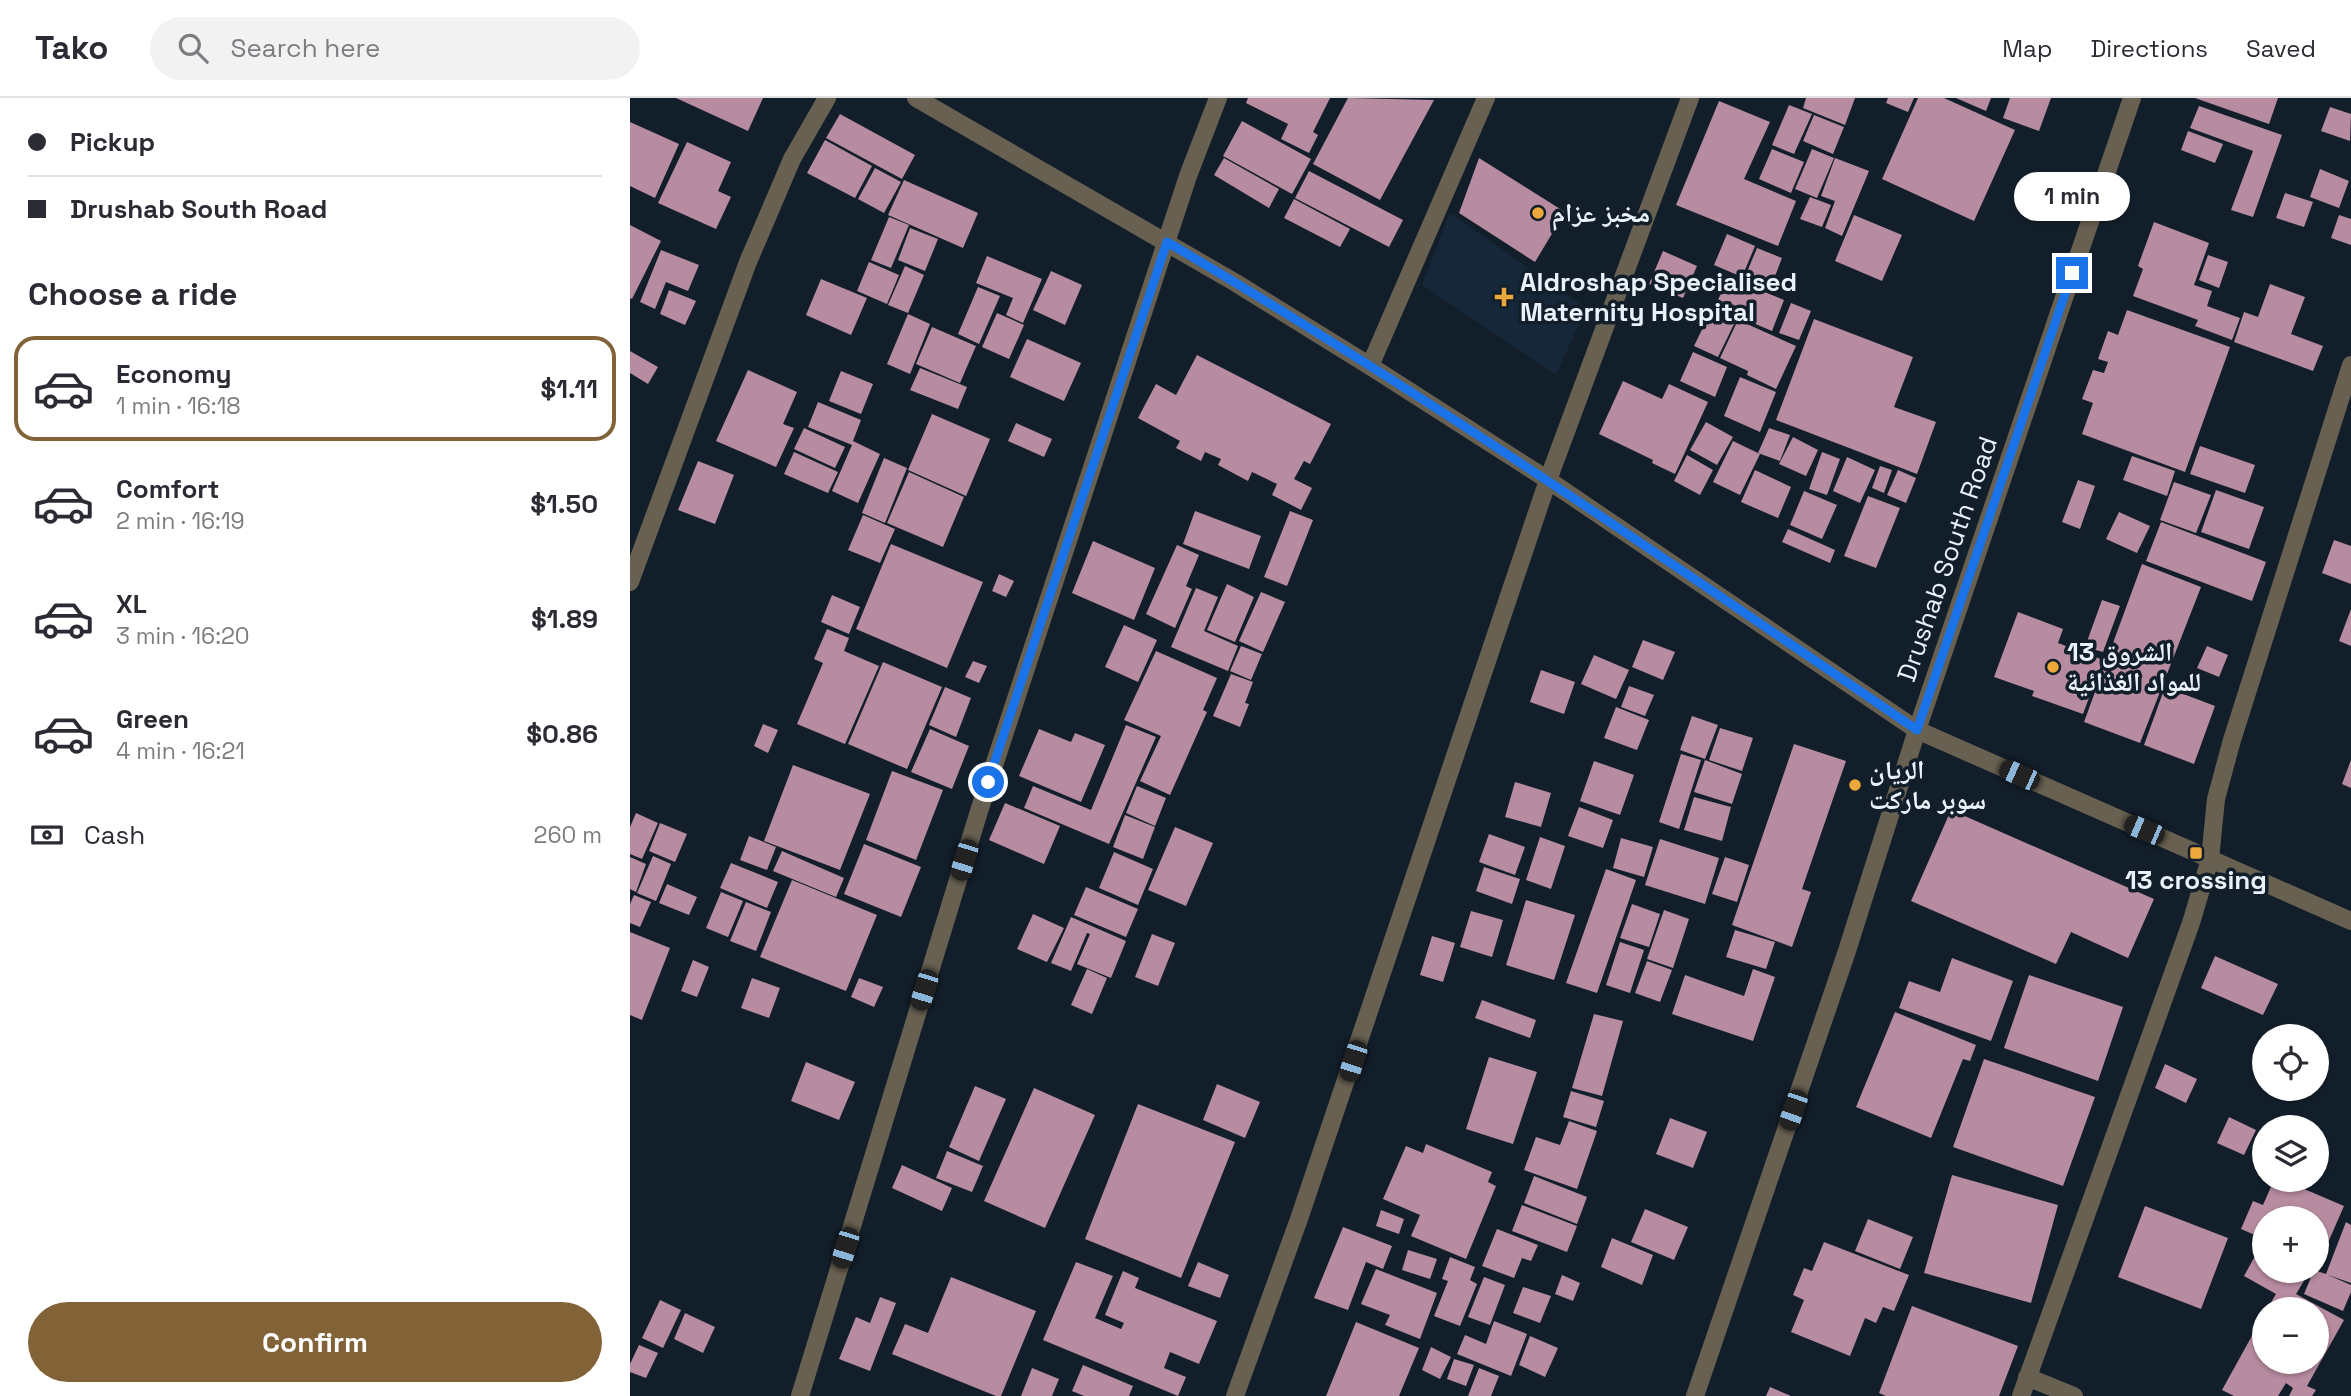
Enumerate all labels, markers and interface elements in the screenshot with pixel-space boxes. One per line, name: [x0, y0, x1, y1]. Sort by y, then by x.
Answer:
search box: [150, 17, 640, 80]
text: Tako: [35, 27, 108, 69]
icon: search: [174, 29, 212, 67]
text: Search here: [230, 31, 380, 65]
text: Map: [2002, 33, 2052, 64]
text: Directions: [2090, 33, 2208, 64]
text: Saved: [2246, 33, 2316, 64]
text: Pickup: [70, 125, 155, 159]
callout: 1 min: [2014, 172, 2130, 220]
text: 1 min: [2044, 181, 2100, 211]
text: Drushab South Road: [70, 192, 327, 226]
place label: مخبز عزام: [1552, 196, 1650, 231]
marker: مخبز عزام: [1530, 205, 1546, 221]
route end: [2056, 257, 2088, 289]
place label: Aldroshap Specialised Maternity Hospital: [1520, 265, 1797, 329]
text: Choose a ride: [28, 274, 238, 314]
marker: Aldroshap Specialised Maternity Hospital: [1494, 287, 1514, 307]
icon: car: [32, 357, 95, 420]
text: Economy: [116, 357, 232, 391]
text: $1.11: [541, 372, 598, 406]
text: 1 min · 16:18: [116, 391, 241, 421]
street label: Drushab South Road: [1889, 432, 2005, 686]
icon: car: [32, 472, 95, 535]
text: Comfort: [116, 472, 219, 506]
text: $1.50: [530, 487, 598, 521]
text: 2 min · 16:19: [116, 506, 245, 536]
icon: car: [32, 587, 95, 650]
text: XL: [116, 587, 147, 621]
text: $1.89: [531, 602, 598, 636]
text: 3 min · 16:20: [116, 621, 250, 651]
place label: الشروق 13 للمواد الغذائية: [2067, 635, 2201, 699]
marker: الشروق 13 للمواد الغذائية: [2045, 659, 2061, 675]
icon: car: [32, 702, 95, 765]
text: Green: [116, 702, 189, 736]
text: $0.86: [526, 717, 598, 751]
text: 4 min · 16:21: [116, 736, 245, 766]
place label: الريان سوبر ماركت: [1869, 753, 1986, 817]
car: [1996, 757, 2043, 793]
route start: [972, 766, 1004, 798]
marker: الريان سوبر ماركت: [1847, 777, 1863, 793]
car: [2121, 812, 2168, 848]
icon: cash: [28, 816, 66, 854]
text: Cash: [84, 818, 145, 852]
text: 260 m: [534, 820, 602, 850]
car: [948, 837, 981, 883]
marker: 13 crossing: [2188, 845, 2204, 861]
place label: 13 crossing: [2125, 863, 2267, 897]
car: [908, 967, 941, 1013]
map controls: [2252, 1024, 2329, 1374]
button: locate: [2252, 1024, 2329, 1101]
car: [1337, 1038, 1370, 1084]
car: [1777, 1087, 1810, 1133]
button: layers: [2252, 1115, 2329, 1192]
button: +: [2252, 1206, 2329, 1283]
car: [829, 1225, 862, 1271]
button: −: [2252, 1297, 2329, 1374]
button: Confirm: [28, 1302, 602, 1382]

